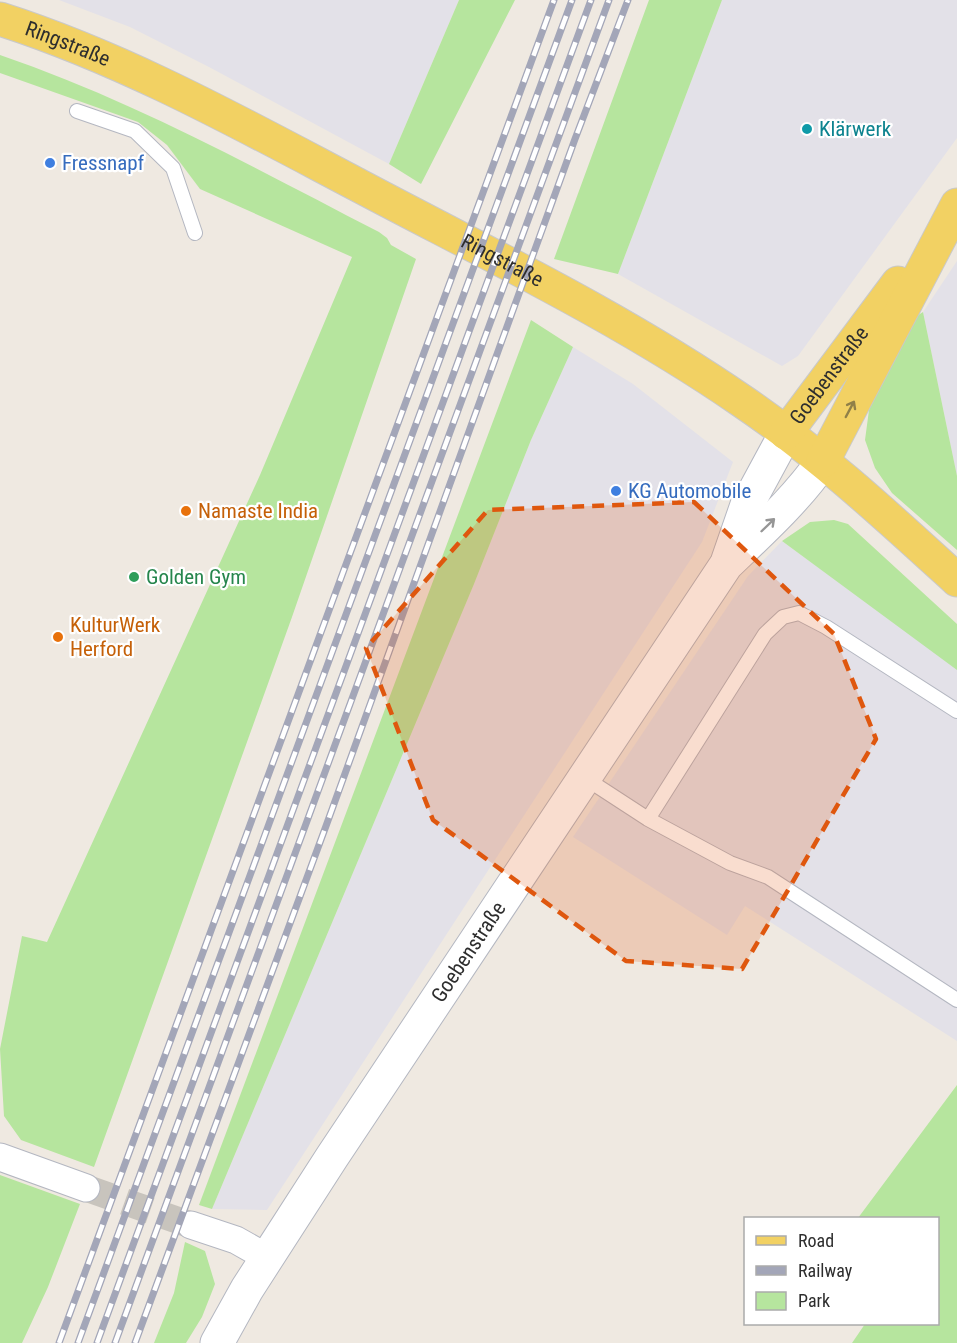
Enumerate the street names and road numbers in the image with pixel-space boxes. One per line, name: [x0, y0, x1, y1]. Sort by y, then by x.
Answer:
street label: Ringstraße: [22, 16, 114, 71]
street label: Ringstraße: [457, 229, 548, 292]
street label: Goebenstraße: [785, 322, 873, 429]
street label: Goebenstraße: [426, 897, 511, 1007]

